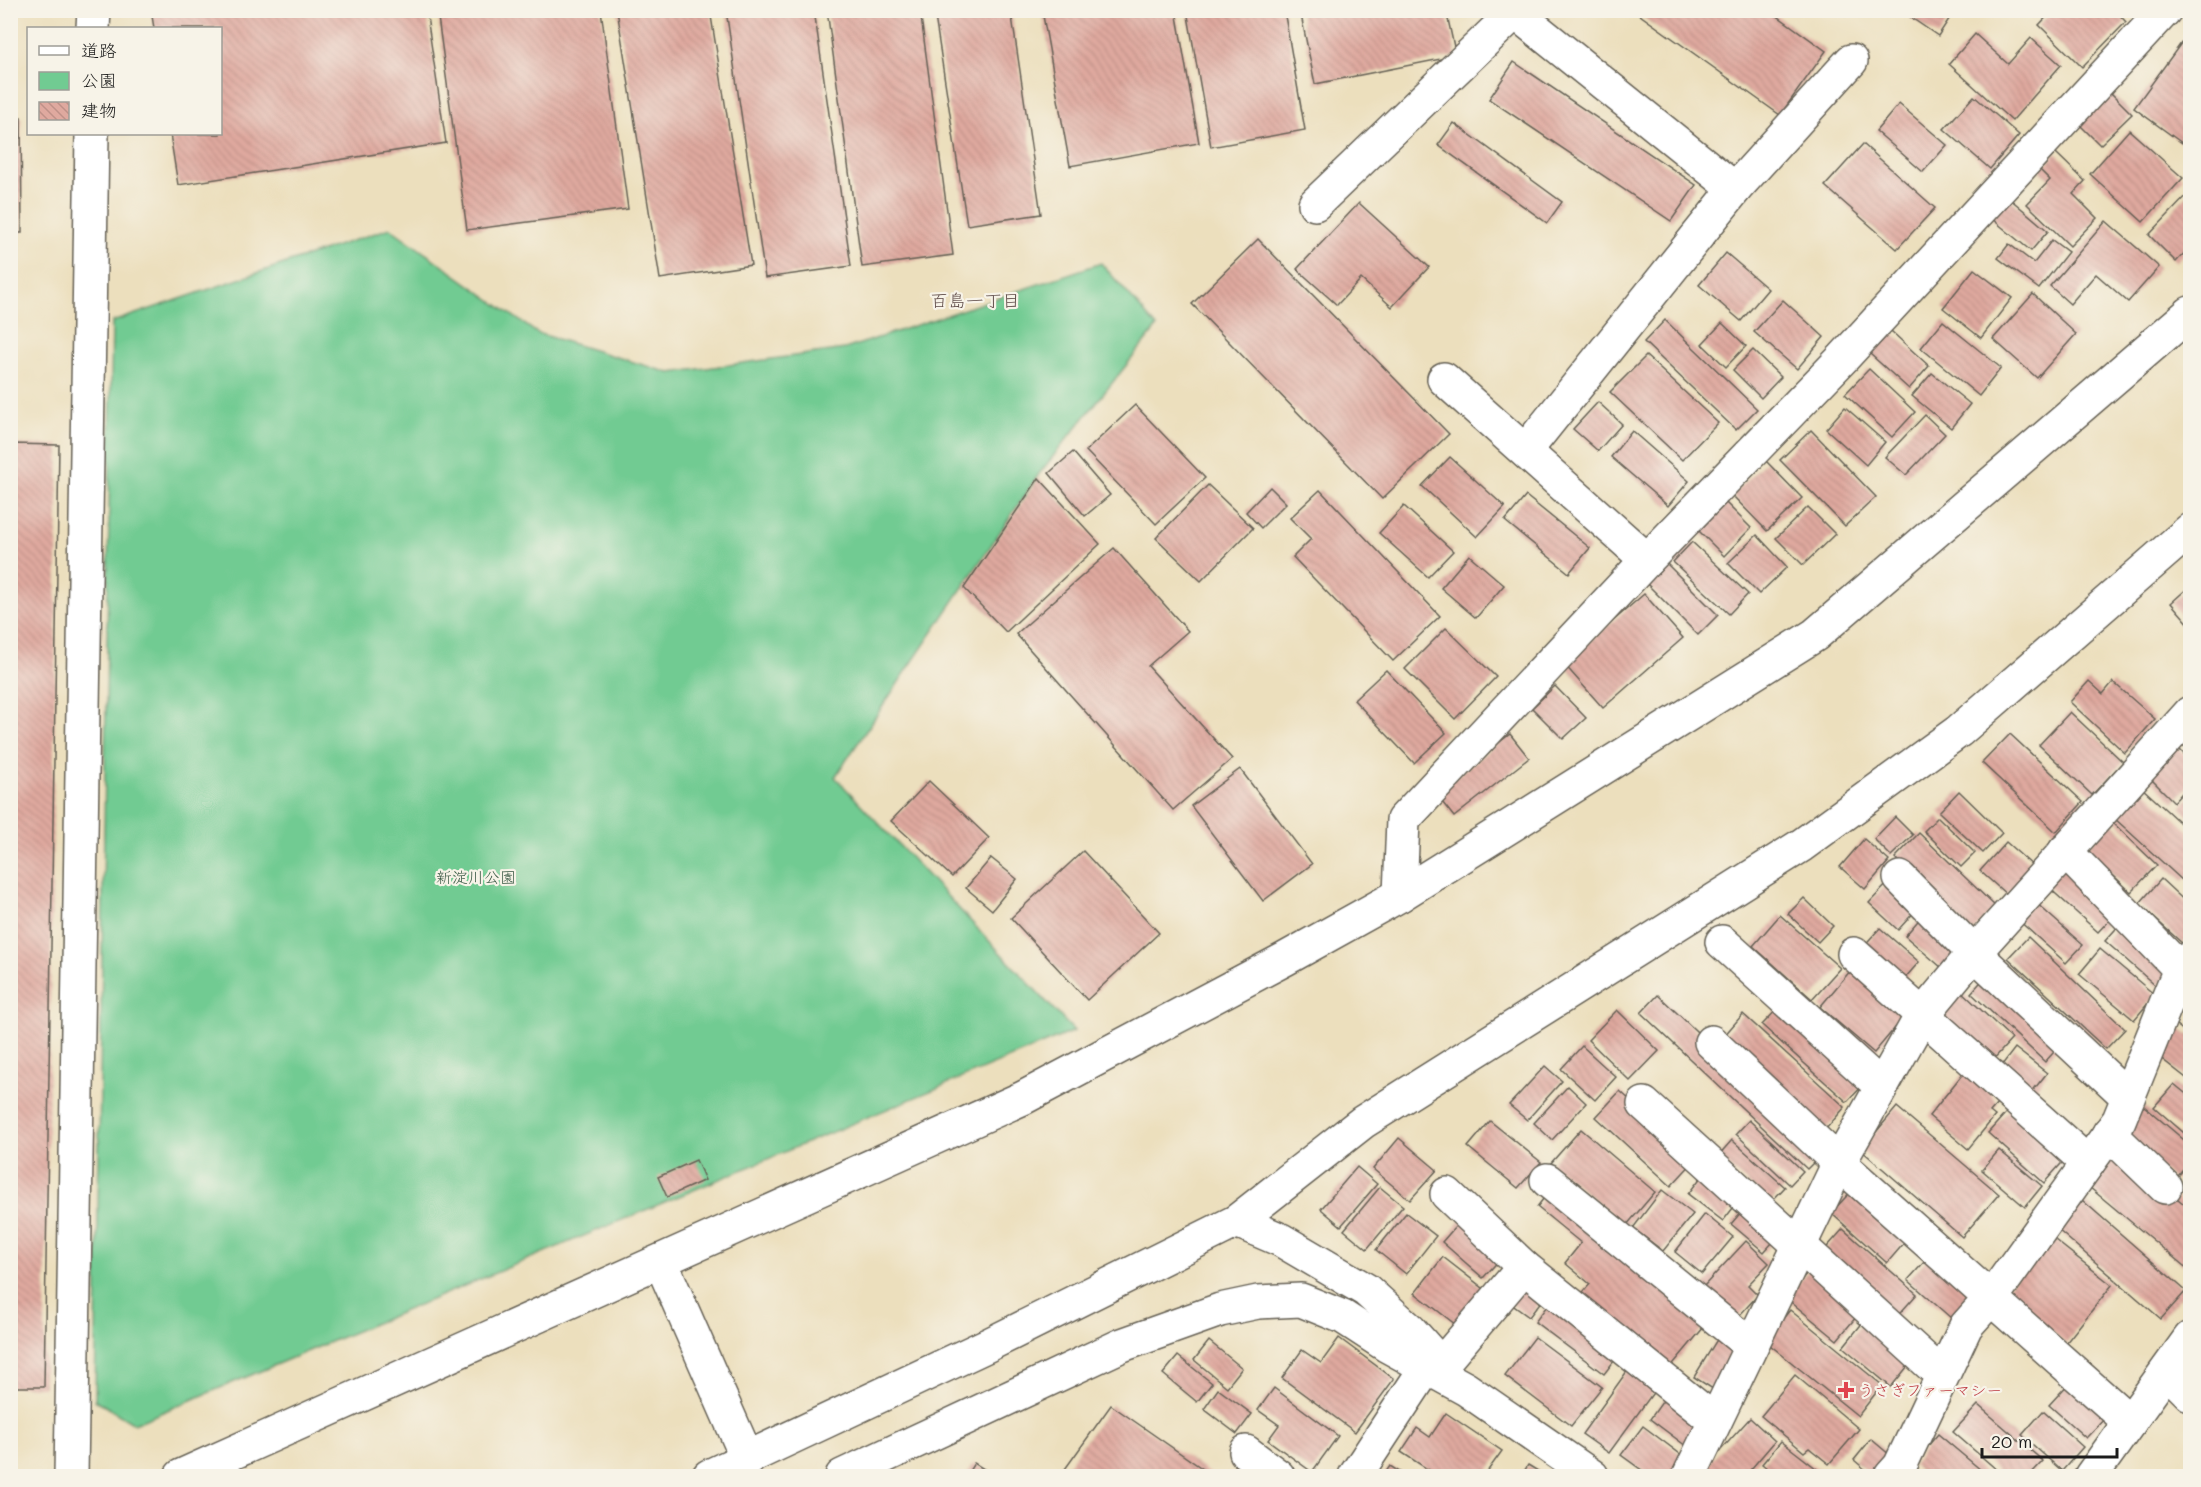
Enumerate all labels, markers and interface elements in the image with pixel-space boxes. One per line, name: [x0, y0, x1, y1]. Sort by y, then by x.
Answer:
legend: [27, 27, 222, 135]
text: 道路: [81, 38, 117, 62]
text: 公園: [81, 68, 117, 92]
text: 建物: [81, 98, 117, 122]
district label: 百島一丁目: [930, 288, 1020, 312]
park label: 新淀川公園: [436, 866, 516, 887]
place label: うさぎファーマシー: [1858, 1379, 2002, 1400]
marker: うさぎファーマシー: [1839, 1383, 1853, 1397]
scale bar: [1982, 1421, 2117, 1459]
text: 20 m: [1991, 1429, 2032, 1453]

